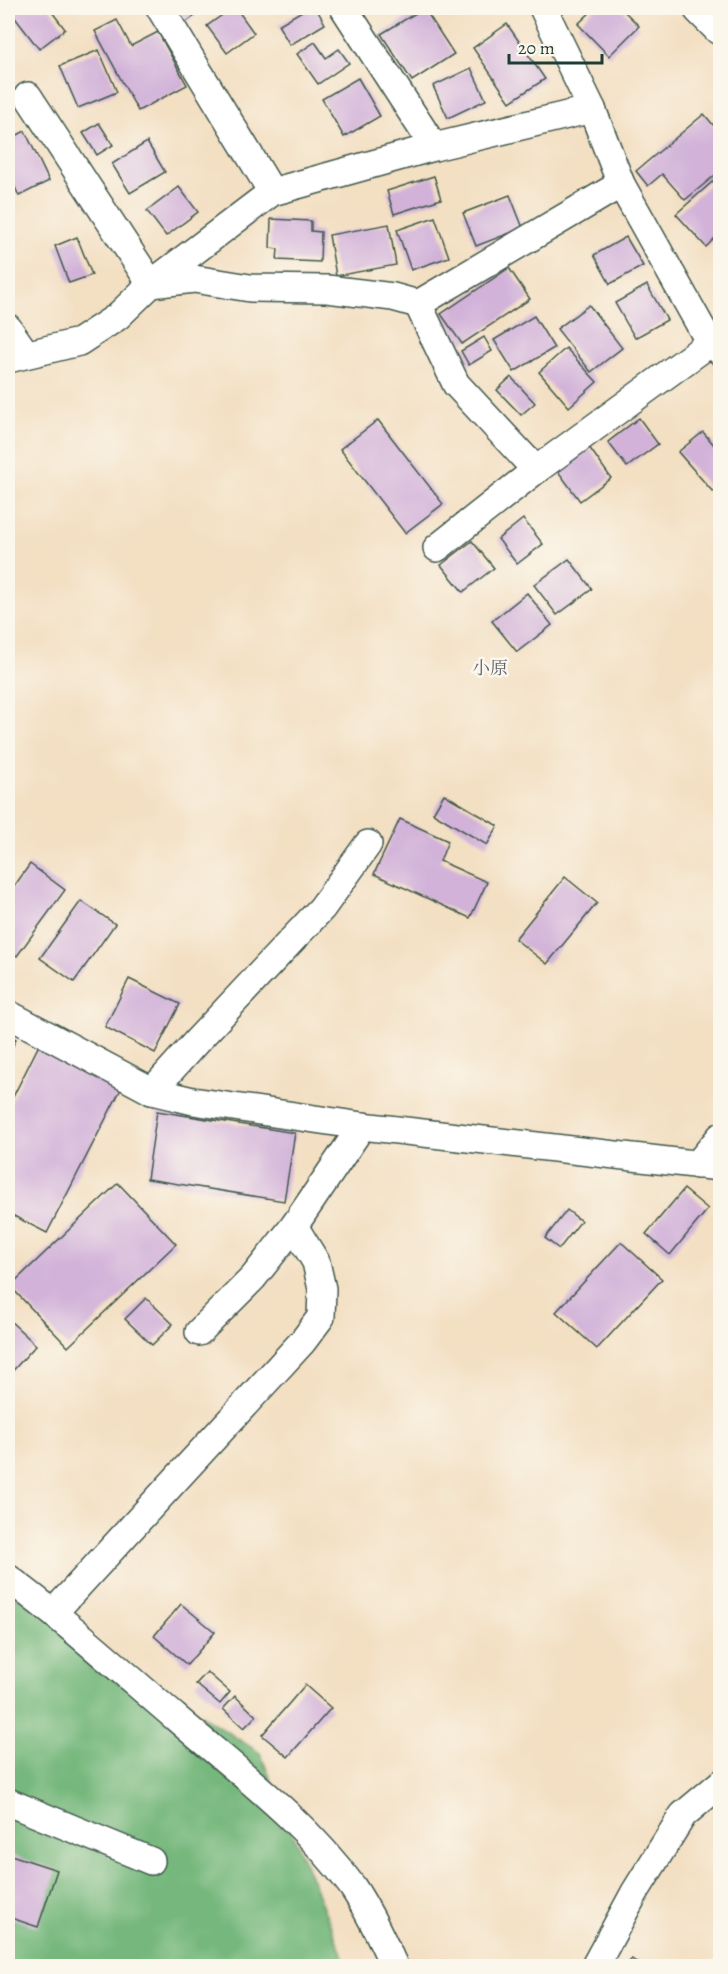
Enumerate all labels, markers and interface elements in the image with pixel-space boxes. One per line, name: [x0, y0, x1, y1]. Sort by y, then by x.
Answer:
scale bar: [509, 27, 602, 65]
text: 20 m: [518, 36, 555, 60]
district label: 小原: [472, 656, 508, 680]

